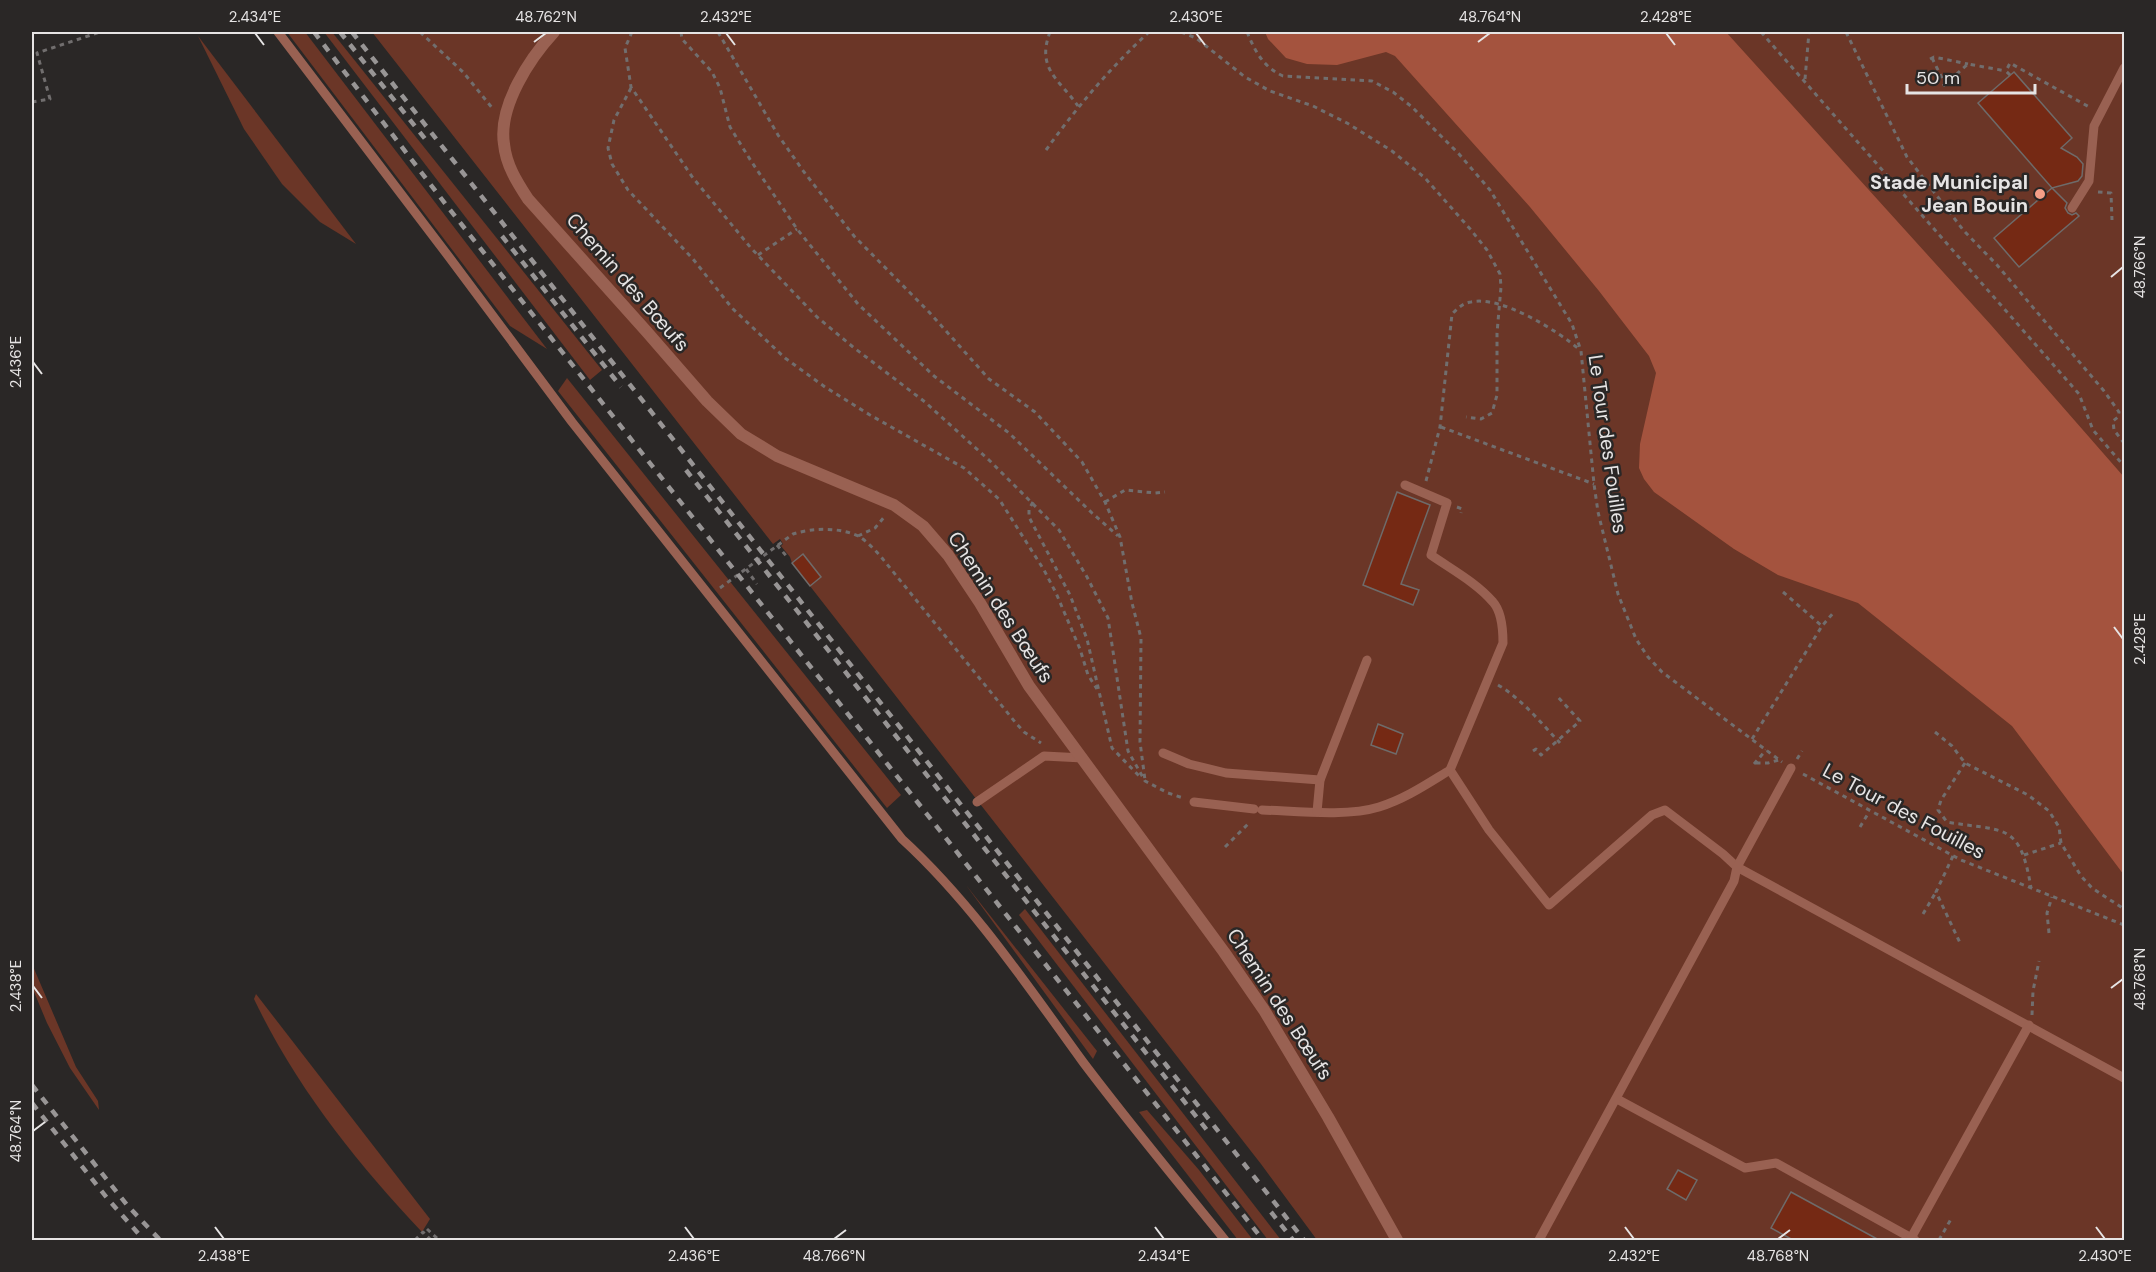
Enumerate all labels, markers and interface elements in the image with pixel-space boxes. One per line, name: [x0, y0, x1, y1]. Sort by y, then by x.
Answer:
text: 2.434°E: [229, 7, 281, 27]
text: 48.762°N: [515, 7, 577, 27]
text: 2.432°E: [700, 7, 752, 27]
text: 2.430°E: [1169, 7, 1223, 27]
text: 48.764°N: [1459, 7, 1521, 27]
text: 2.428°E: [1640, 7, 1692, 27]
scale bar: [1907, 57, 2034, 95]
text: 50 m: [1916, 66, 1960, 90]
place label: Stade Municipal Jean Bouin: [1870, 169, 2028, 218]
marker: Stade Municipal Jean Bouin: [2033, 187, 2047, 201]
street label: Chemin des Bœufs: [561, 207, 695, 357]
text: 48.766°N: [2130, 236, 2150, 298]
text: 2.436°E: [6, 336, 26, 388]
street label: Le Tour des Fouilles: [1583, 353, 1633, 535]
street label: Chemin des Bœufs: [942, 526, 1060, 688]
text: 2.428°E: [2130, 613, 2150, 665]
street label: Le Tour des Fouilles: [1818, 757, 1990, 865]
street label: Chemin des Bœufs: [1221, 923, 1339, 1085]
text: 48.768°N: [2130, 948, 2150, 1010]
text: 2.438°E: [6, 960, 26, 1012]
text: 48.764°N: [6, 1100, 26, 1162]
text: 2.438°E: [198, 1246, 250, 1266]
text: 2.436°E: [668, 1246, 720, 1266]
text: 48.766°N: [803, 1246, 865, 1266]
text: 2.434°E: [1138, 1246, 1190, 1266]
text: 2.432°E: [1608, 1246, 1660, 1266]
text: 48.768°N: [1747, 1246, 1809, 1266]
text: 2.430°E: [2078, 1246, 2132, 1266]

